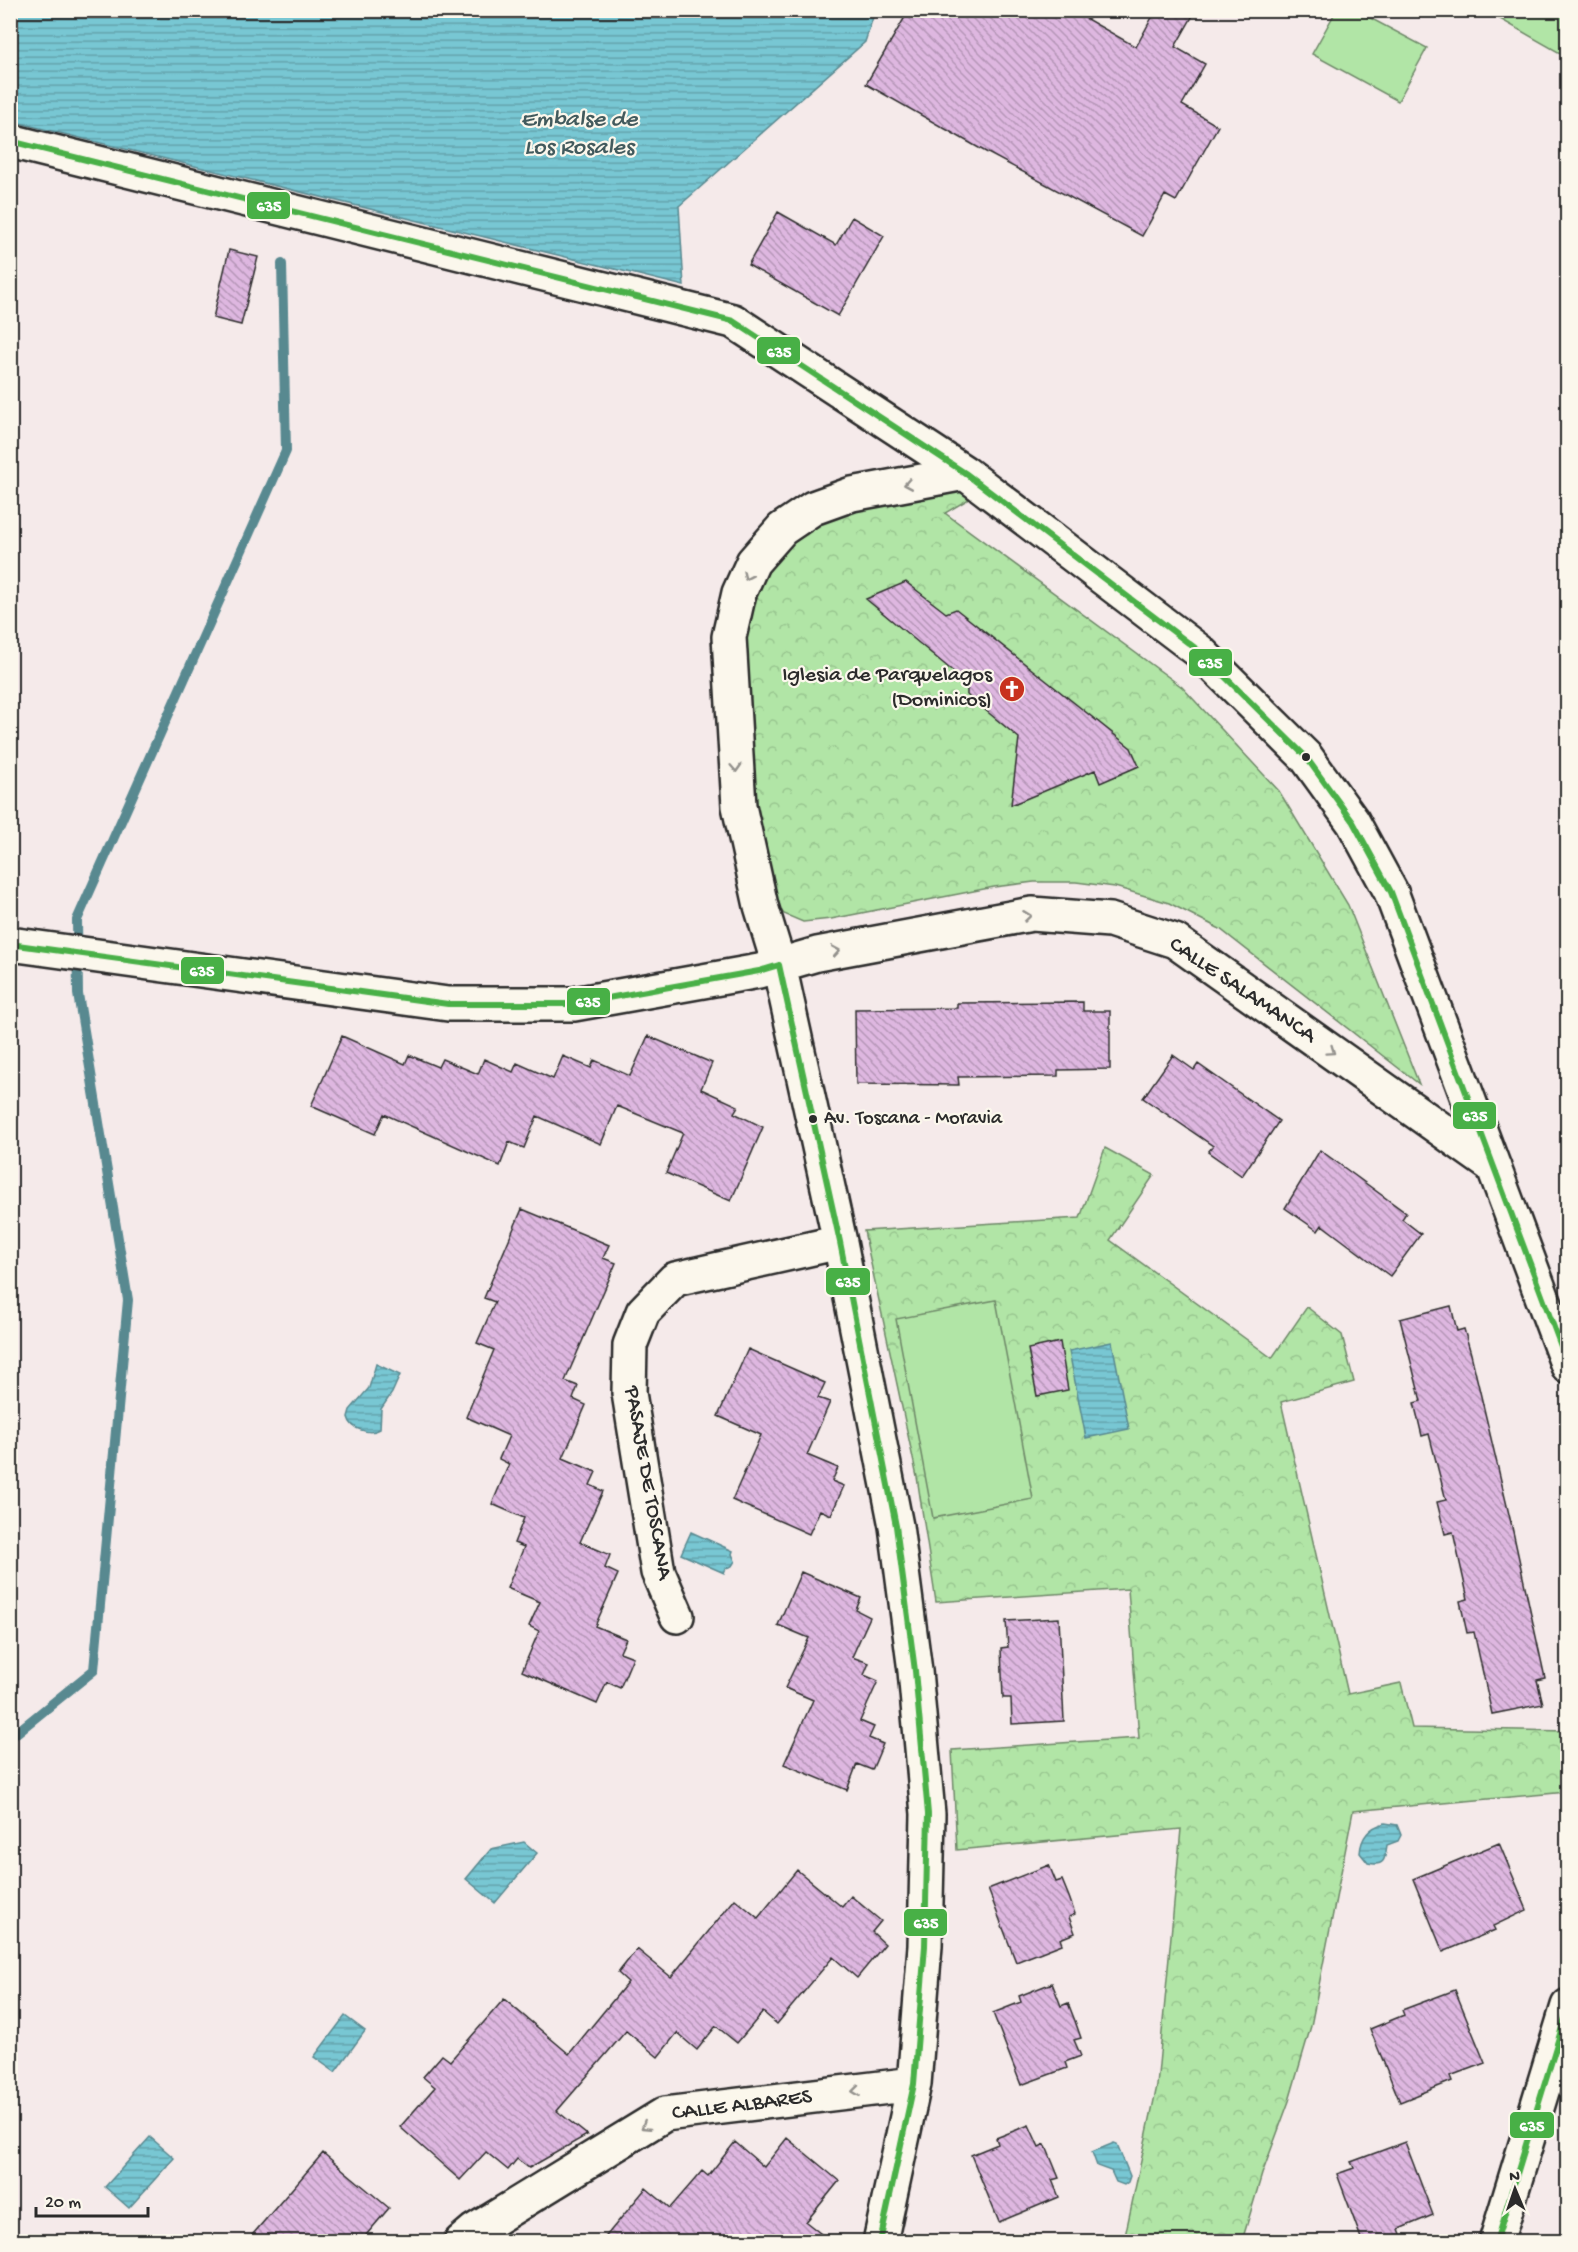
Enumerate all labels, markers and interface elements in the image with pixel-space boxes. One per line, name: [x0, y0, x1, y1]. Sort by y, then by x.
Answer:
water label: Embalse de Los Rosales: [521, 106, 639, 163]
line badge: 635: [246, 191, 291, 220]
text: 635: [257, 199, 282, 218]
line badge: 635: [756, 336, 801, 365]
text: 635: [767, 345, 792, 364]
one-way arrow: [903, 477, 913, 490]
one-way arrow: [742, 570, 754, 581]
line badge: 635: [1188, 648, 1233, 677]
text: 635: [1198, 656, 1223, 675]
place label: Iglesia de Parquelagos (Dominicos): [782, 663, 993, 714]
church icon: Iglesia de Parquelagos (Dominicos): [997, 674, 1027, 704]
unlabelled marker: [1300, 751, 1312, 763]
one-way arrow: [730, 764, 743, 773]
one-way arrow: [1023, 910, 1032, 923]
street label: CALLE SALAMANCA: [1164, 932, 1321, 1050]
one-way arrow: [830, 945, 840, 958]
line badge: 635: [180, 956, 225, 985]
text: 635: [190, 964, 215, 983]
line badge: 635: [566, 987, 611, 1016]
text: 635: [576, 995, 601, 1014]
one-way arrow: [1324, 1044, 1335, 1055]
line badge: 635: [1452, 1101, 1497, 1130]
place label: Av. Toscana - Moravia: [824, 1108, 1003, 1131]
text: 635: [1463, 1109, 1488, 1128]
marker: Av. Toscana - Moravia: [807, 1113, 819, 1125]
line badge: 635: [825, 1267, 871, 1296]
text: 635: [836, 1275, 861, 1294]
street label: PASAJE DE TOSCANA: [617, 1383, 677, 1583]
line badge: 635: [903, 1908, 948, 1937]
text: 635: [914, 1916, 939, 1935]
street label: CALLE ALBARES: [671, 2084, 814, 2127]
one-way arrow: [851, 2084, 860, 2097]
line badge: 635: [1509, 2111, 1555, 2139]
one-way arrow: [641, 2119, 651, 2131]
text: 635: [1520, 2119, 1545, 2138]
north arrow: [1485, 2159, 1545, 2219]
text: N: [1509, 2168, 1521, 2187]
scale bar: [36, 2180, 148, 2218]
text: 20 m: [45, 2193, 81, 2214]

